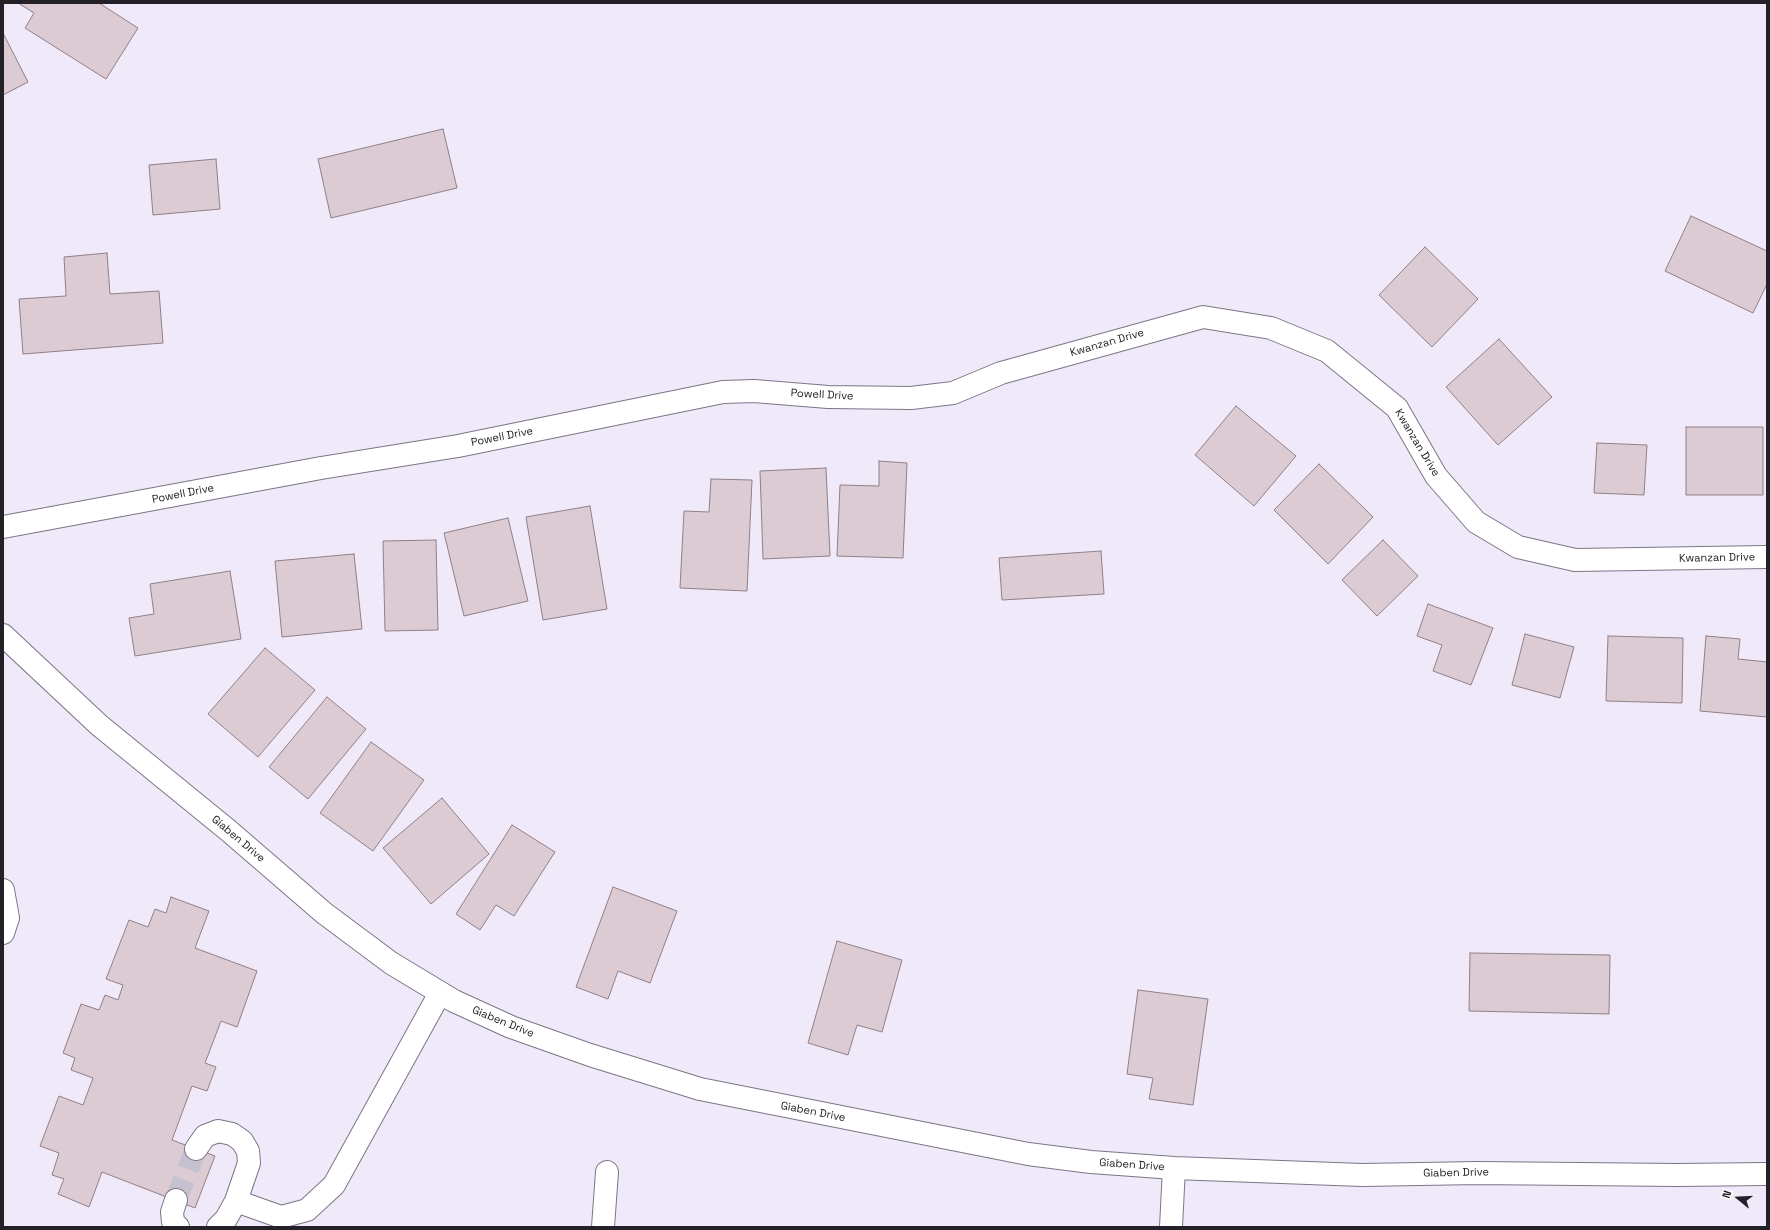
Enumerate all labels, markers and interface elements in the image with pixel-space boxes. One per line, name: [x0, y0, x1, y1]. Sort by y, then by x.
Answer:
street label: Kwanzan Drive: [1069, 326, 1145, 360]
street label: Powell Drive: [790, 387, 854, 403]
street label: Kwanzan Drive: [1392, 407, 1442, 479]
street label: Powell Drive: [470, 425, 534, 449]
street label: Powell Drive: [151, 482, 215, 506]
street label: Kwanzan Drive: [1679, 551, 1755, 565]
street label: Giaben Drive: [209, 813, 267, 865]
street label: Giaben Drive: [470, 1004, 536, 1040]
street label: Giaben Drive: [779, 1099, 847, 1125]
street label: Giaben Drive: [1099, 1156, 1165, 1174]
street label: Giaben Drive: [1423, 1166, 1489, 1180]
north arrow: [1718, 1178, 1758, 1218]
text: N: [1719, 1189, 1734, 1200]

